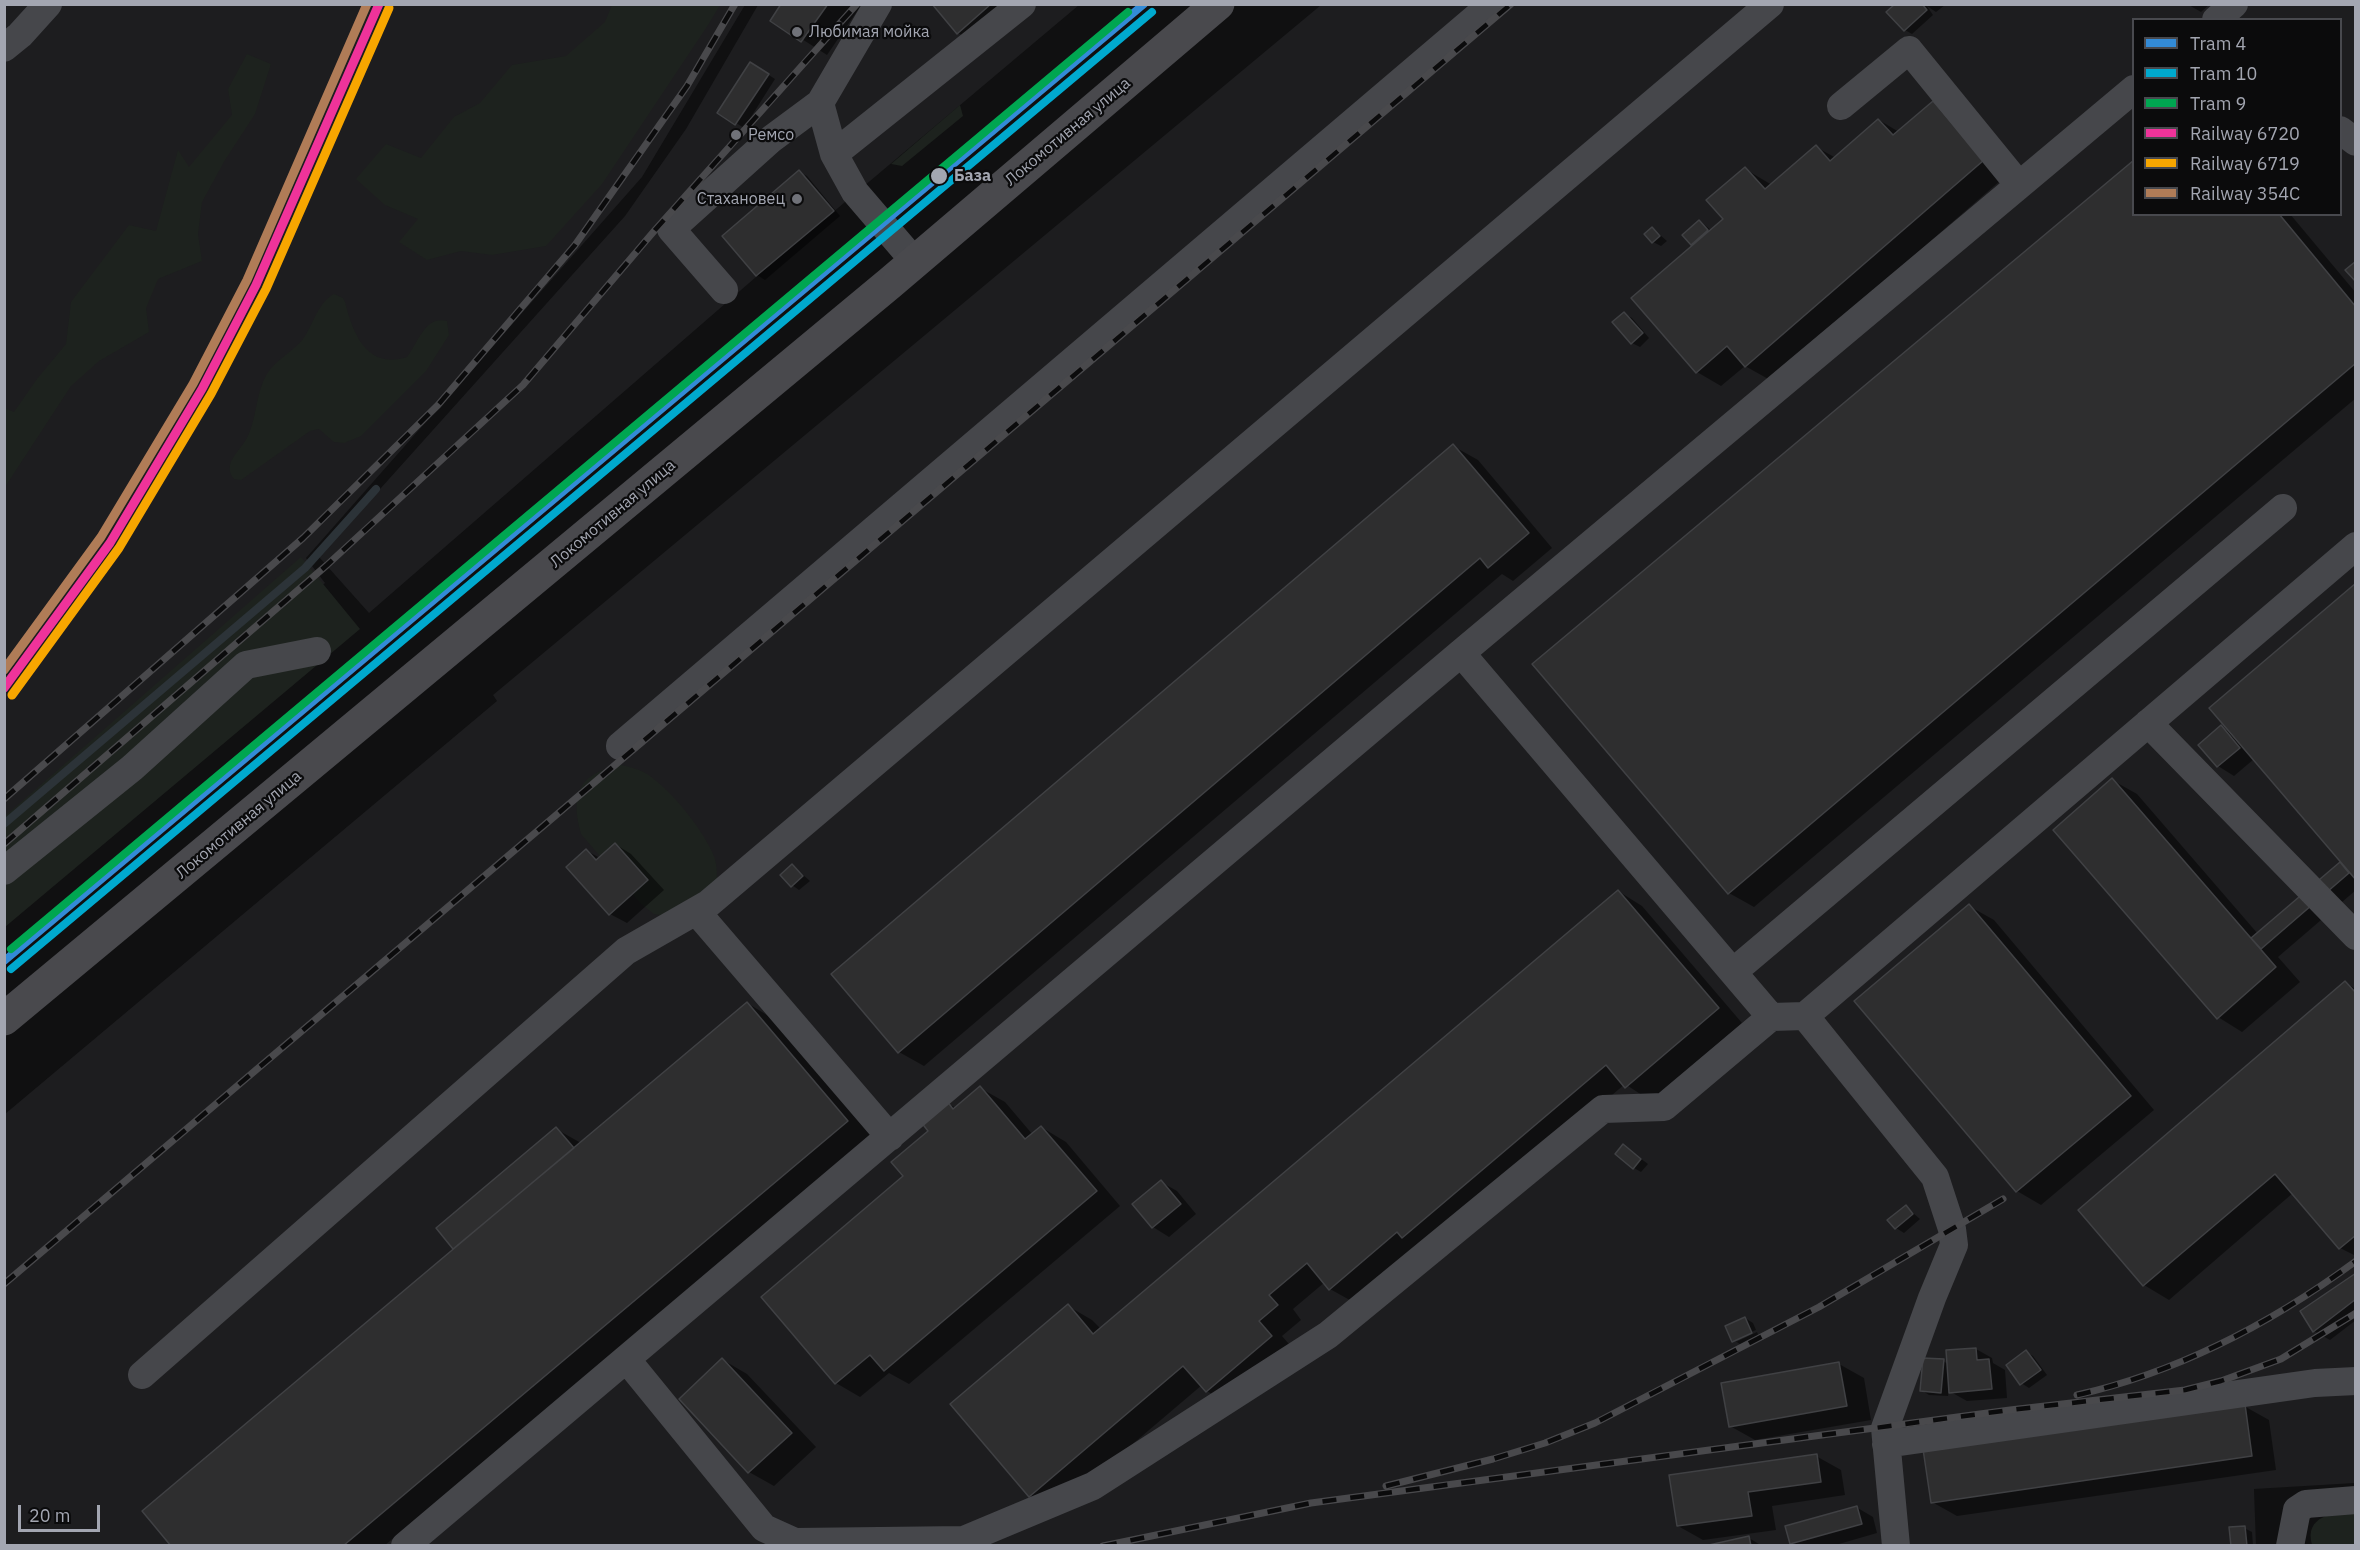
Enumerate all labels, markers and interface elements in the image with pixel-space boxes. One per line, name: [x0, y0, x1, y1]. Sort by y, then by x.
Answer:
legend: [2132, 18, 2342, 216]
place label: Любимая мойка: [809, 22, 930, 42]
marker: Любимая мойка: [790, 25, 804, 39]
text: Tram 4: [2190, 32, 2246, 55]
text: Tram 10: [2190, 62, 2257, 85]
street label: Локомотивная улица: [1001, 74, 1135, 190]
text: Tram 9: [2190, 92, 2246, 115]
text: Railway 6720: [2190, 122, 2300, 145]
place label: Ремсо: [748, 125, 794, 145]
marker: Ремсо: [729, 128, 743, 142]
text: Railway 6719: [2190, 152, 2300, 175]
marker: База: [929, 166, 949, 186]
place label: База: [954, 166, 991, 186]
text: Railway 354С: [2190, 182, 2300, 205]
place label: Стахановец: [697, 189, 785, 209]
marker: Стахановец: [790, 192, 804, 206]
street label: Локомотивная улица: [546, 456, 680, 572]
street label: Локомотивная улица: [172, 767, 306, 883]
scale bar: [21, 1493, 104, 1531]
text: 20 m: [29, 1504, 71, 1527]

